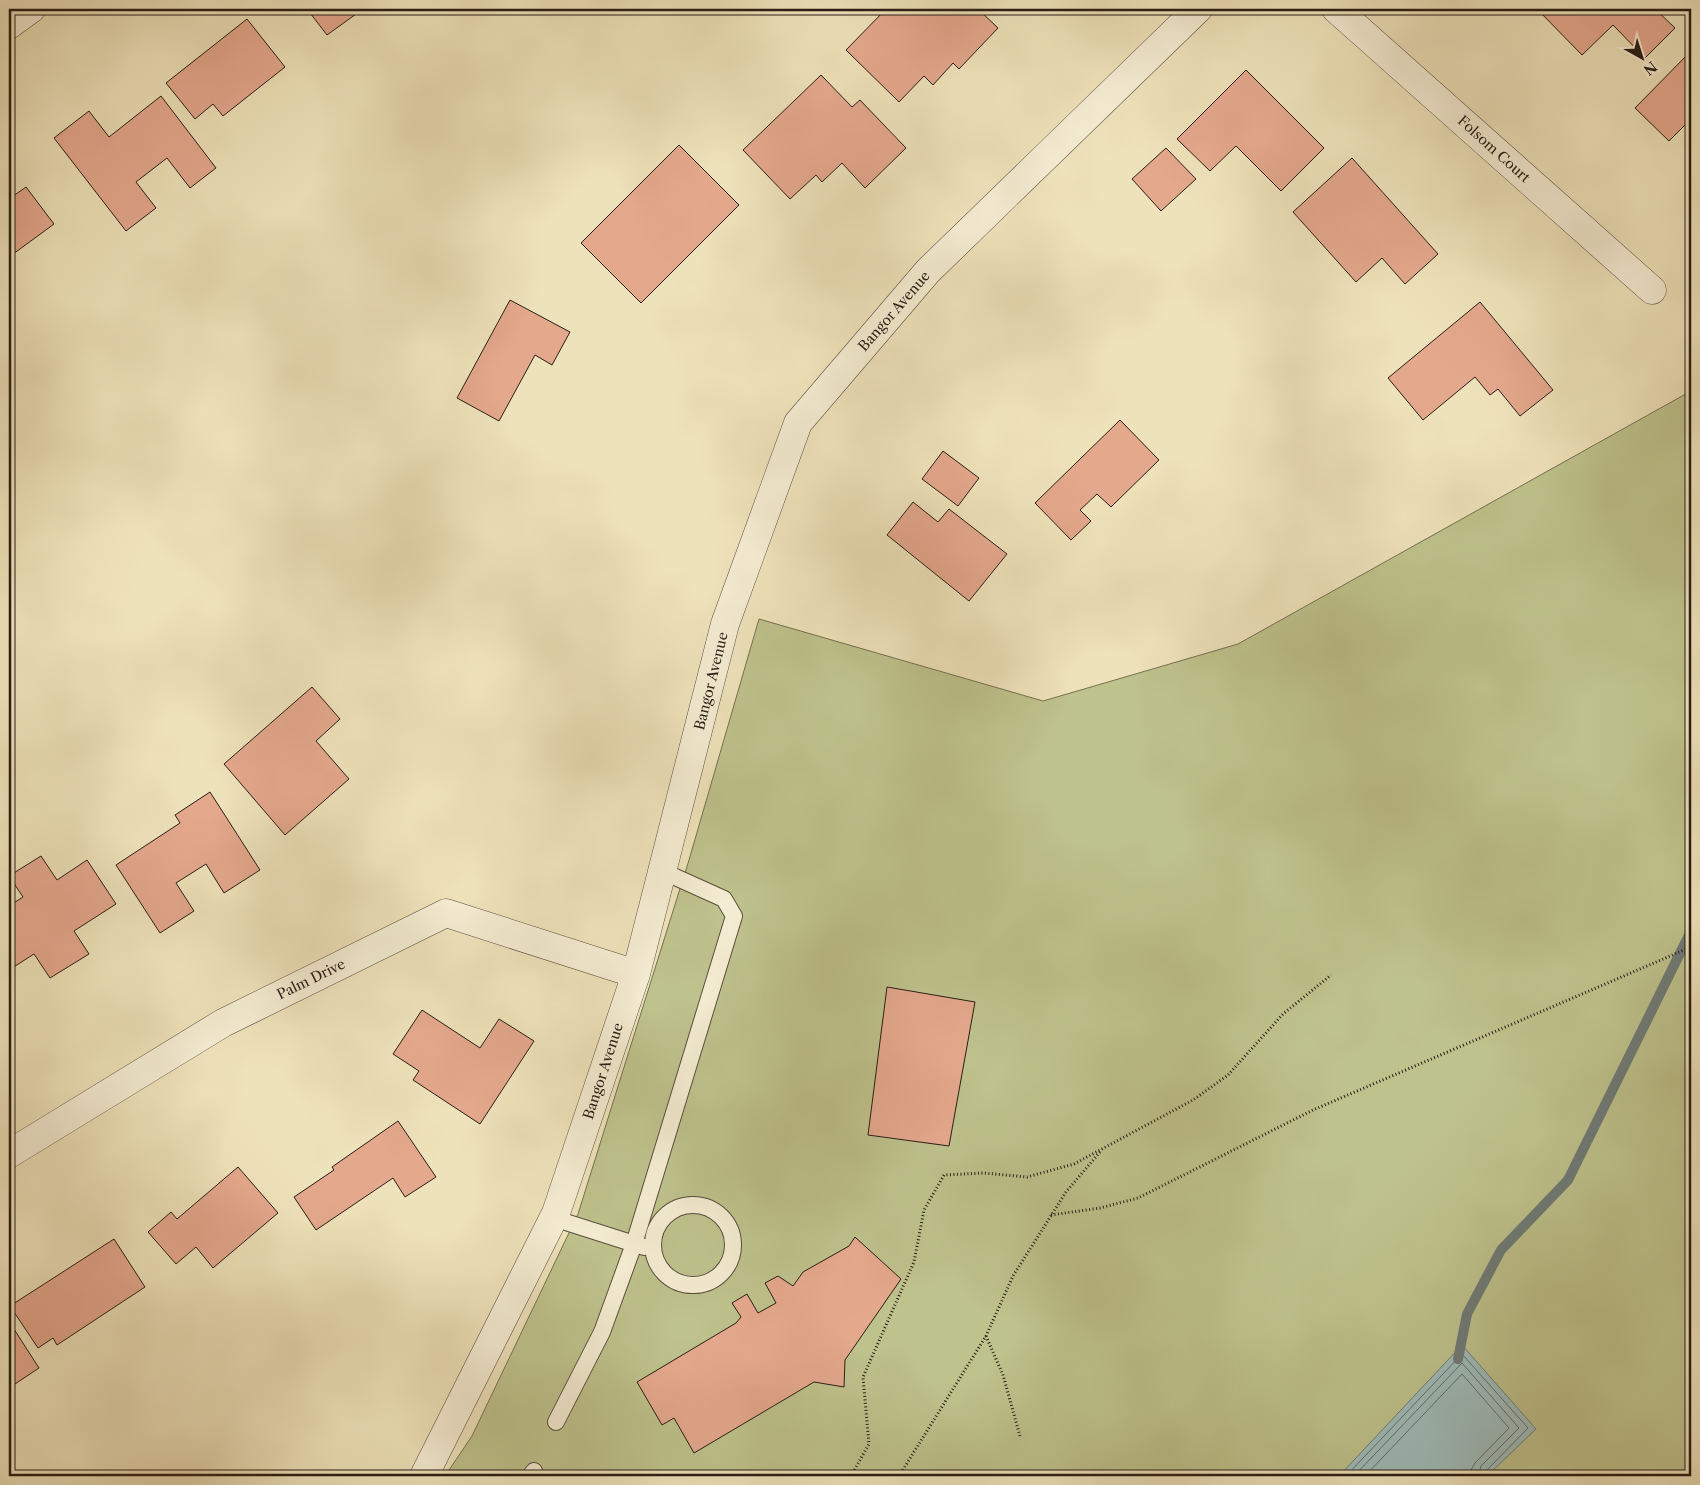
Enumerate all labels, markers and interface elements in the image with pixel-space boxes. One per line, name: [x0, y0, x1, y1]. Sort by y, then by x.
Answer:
north arrow: [1618, 32, 1668, 82]
text: N: [1640, 57, 1661, 79]
street label: Folsom Court: [1454, 112, 1534, 186]
street label: Bangor Avenue: [854, 267, 934, 355]
street label: Bangor Avenue: [690, 630, 732, 732]
street label: Palm Drive: [274, 955, 348, 1003]
street label: Bangor Avenue: [579, 1020, 627, 1122]

